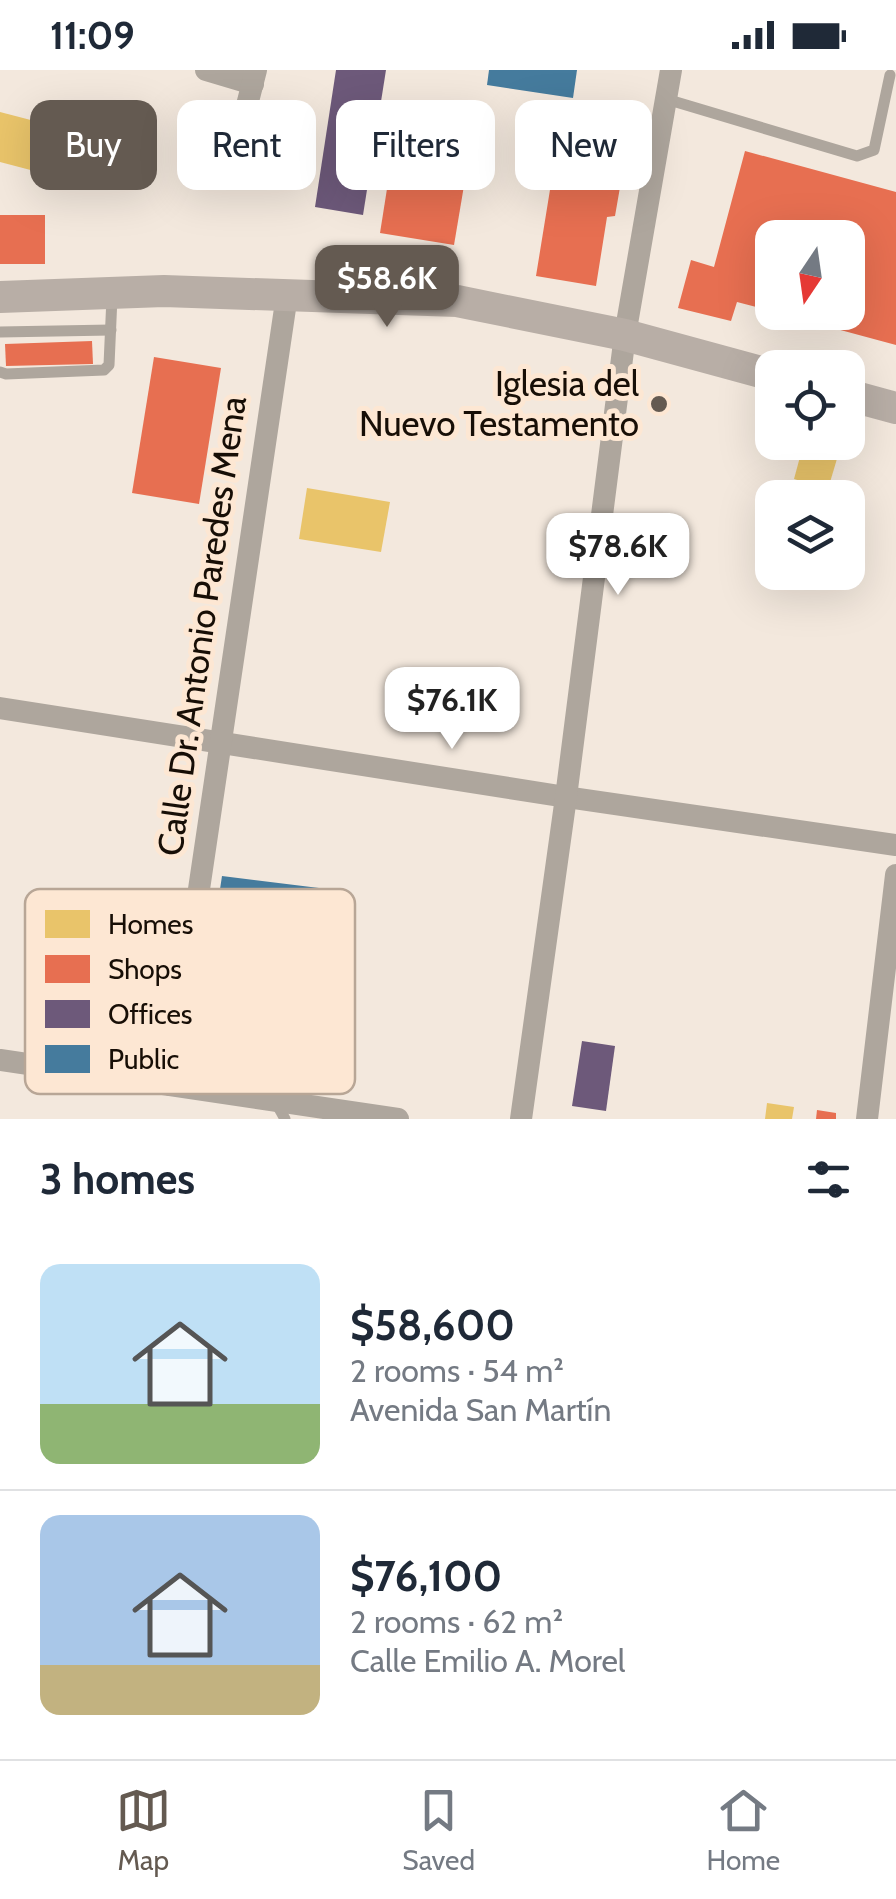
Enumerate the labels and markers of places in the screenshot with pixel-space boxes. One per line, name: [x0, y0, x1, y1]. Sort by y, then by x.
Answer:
pin: $58.6K: [306, 245, 468, 330]
place label: Iglesia del Nuevo Testamento: [359, 362, 640, 445]
marker: Iglesia del Nuevo Testamento: [648, 393, 670, 415]
pin: $78.6K: [537, 513, 699, 598]
pin: $76.1K: [371, 667, 533, 752]

